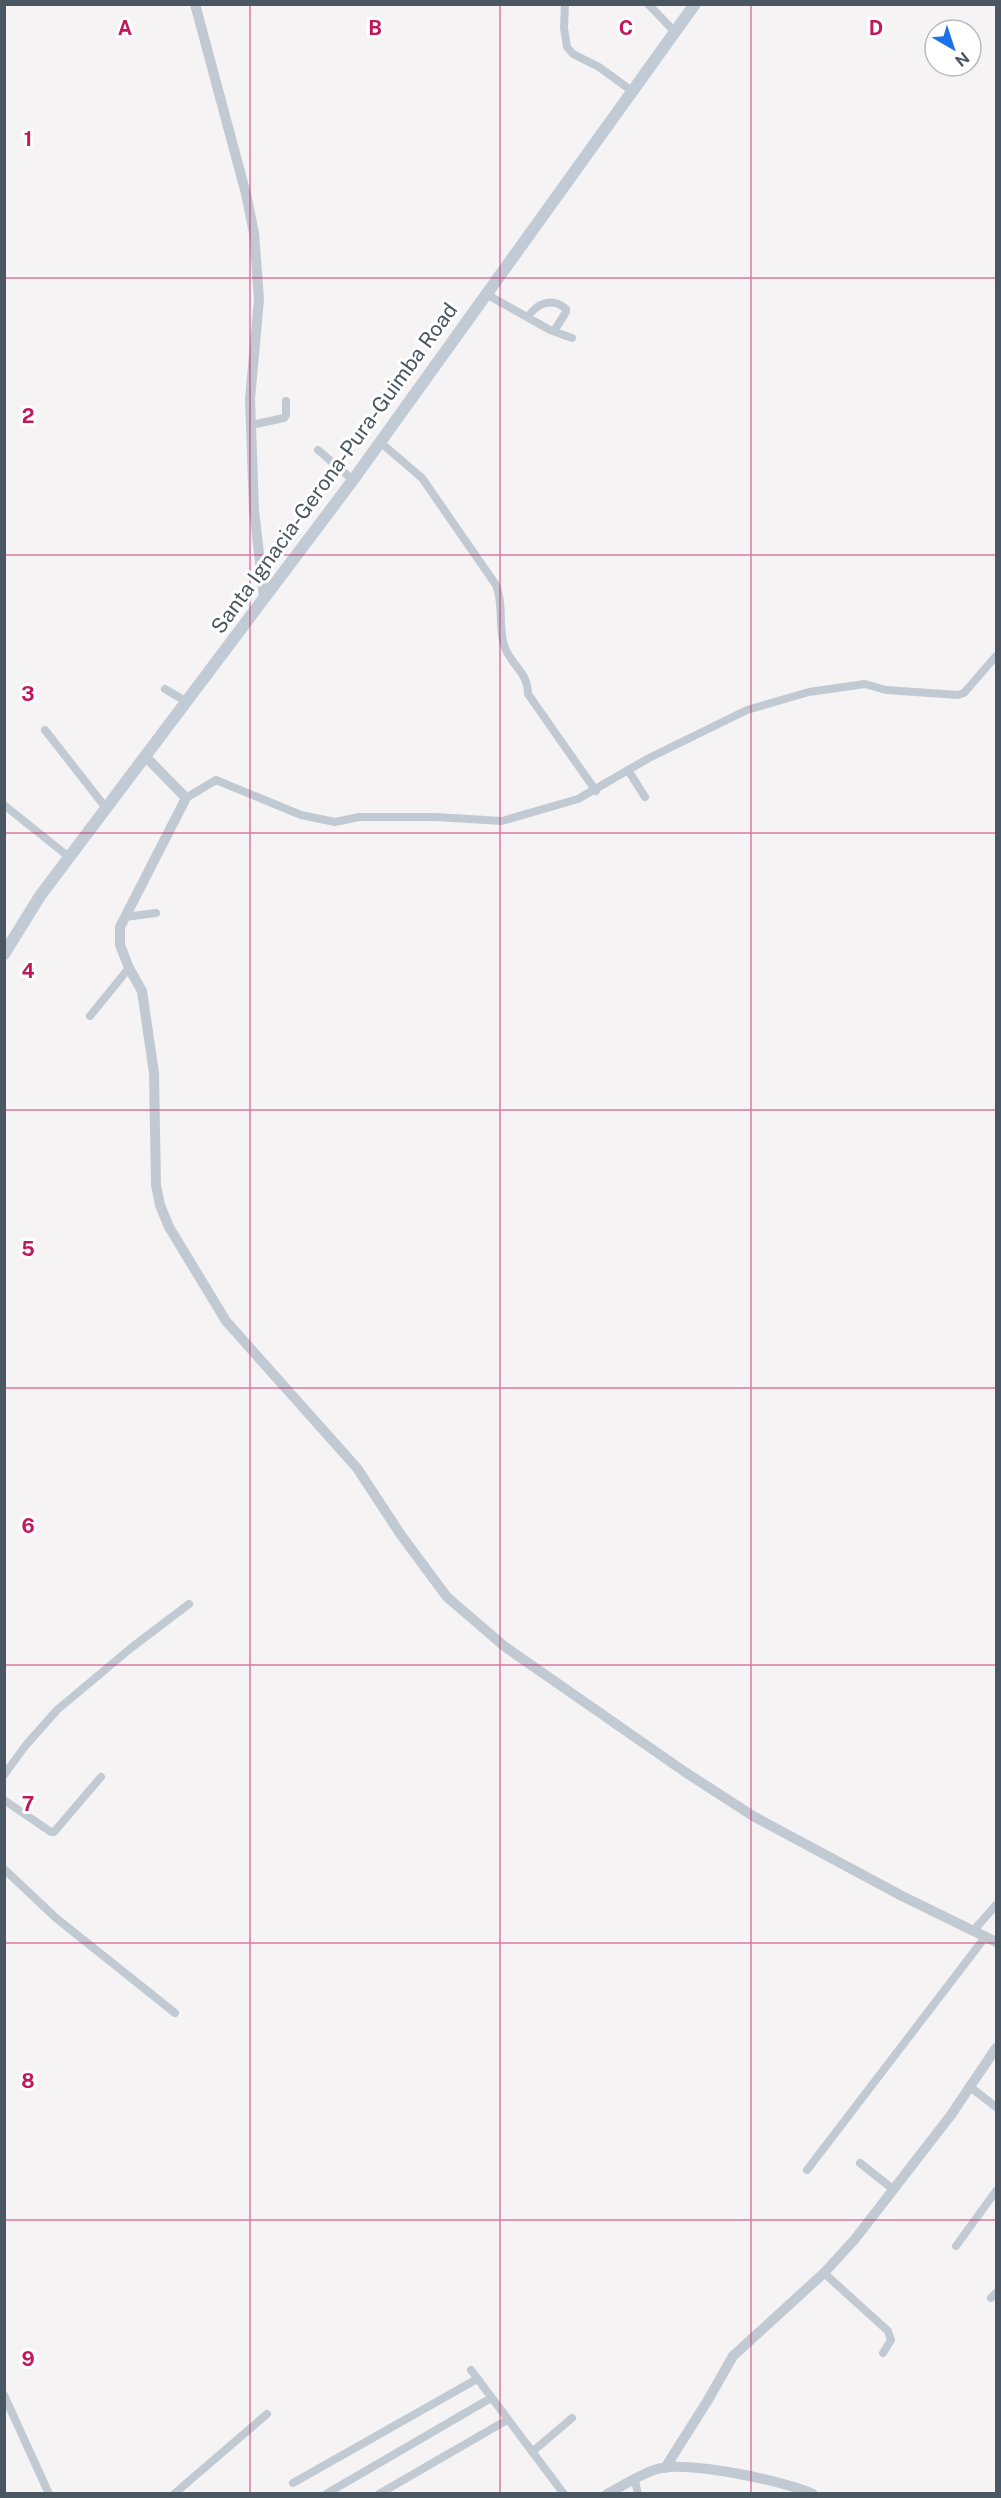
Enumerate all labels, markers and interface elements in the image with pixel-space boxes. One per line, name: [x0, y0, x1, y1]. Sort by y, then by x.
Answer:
text: A: [118, 16, 132, 40]
text: B: [368, 16, 382, 40]
text: C: [619, 16, 633, 40]
text: D: [869, 16, 883, 40]
north arrow: [923, 18, 983, 78]
text: N: [951, 48, 973, 71]
text: 1: [24, 127, 32, 151]
street label: Santa Ignacia-Gerona-Pura-Guimba Road: [206, 298, 462, 638]
text: 2: [22, 404, 34, 428]
text: 3: [21, 682, 35, 706]
text: 4: [21, 959, 35, 983]
text: 5: [21, 1237, 35, 1261]
text: 6: [21, 1514, 35, 1538]
text: 7: [22, 1792, 34, 1816]
text: 8: [21, 2069, 35, 2093]
text: 9: [21, 2347, 35, 2371]

